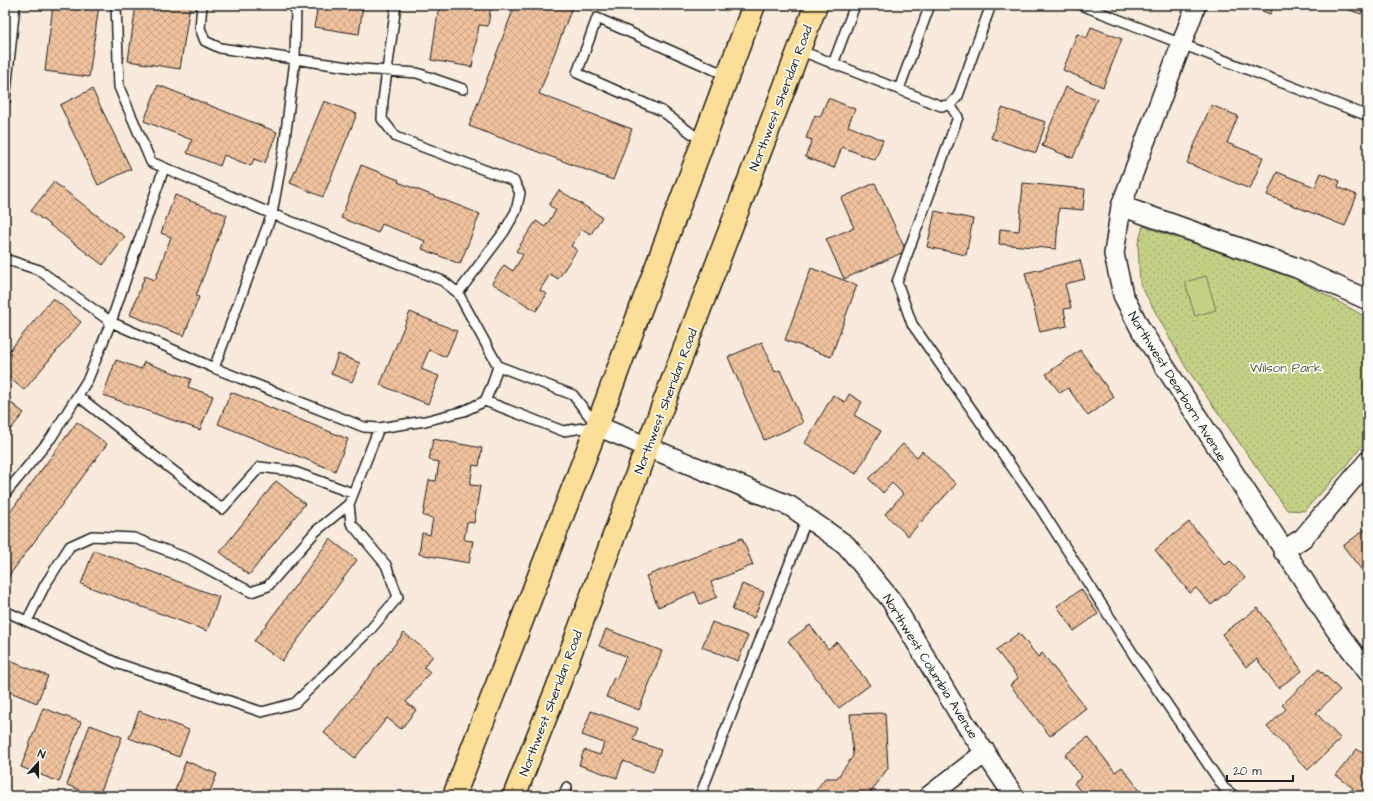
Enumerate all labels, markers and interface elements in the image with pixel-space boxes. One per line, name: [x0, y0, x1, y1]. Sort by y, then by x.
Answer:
street label: Northwest Sheridan Road: [745, 23, 817, 174]
street label: Northwest Dearborn Avenue: [1123, 308, 1231, 465]
street label: Northwest Sheridan Road: [630, 326, 702, 477]
park label: Wilson Park: [1250, 359, 1322, 377]
street label: Northwest Columbia Avenue: [878, 591, 982, 742]
street label: Northwest Sheridan Road: [515, 628, 587, 779]
north arrow: [18, 743, 58, 783]
text: N: [35, 746, 47, 762]
scale bar: [1227, 757, 1293, 783]
text: 20 m: [1233, 763, 1262, 780]

